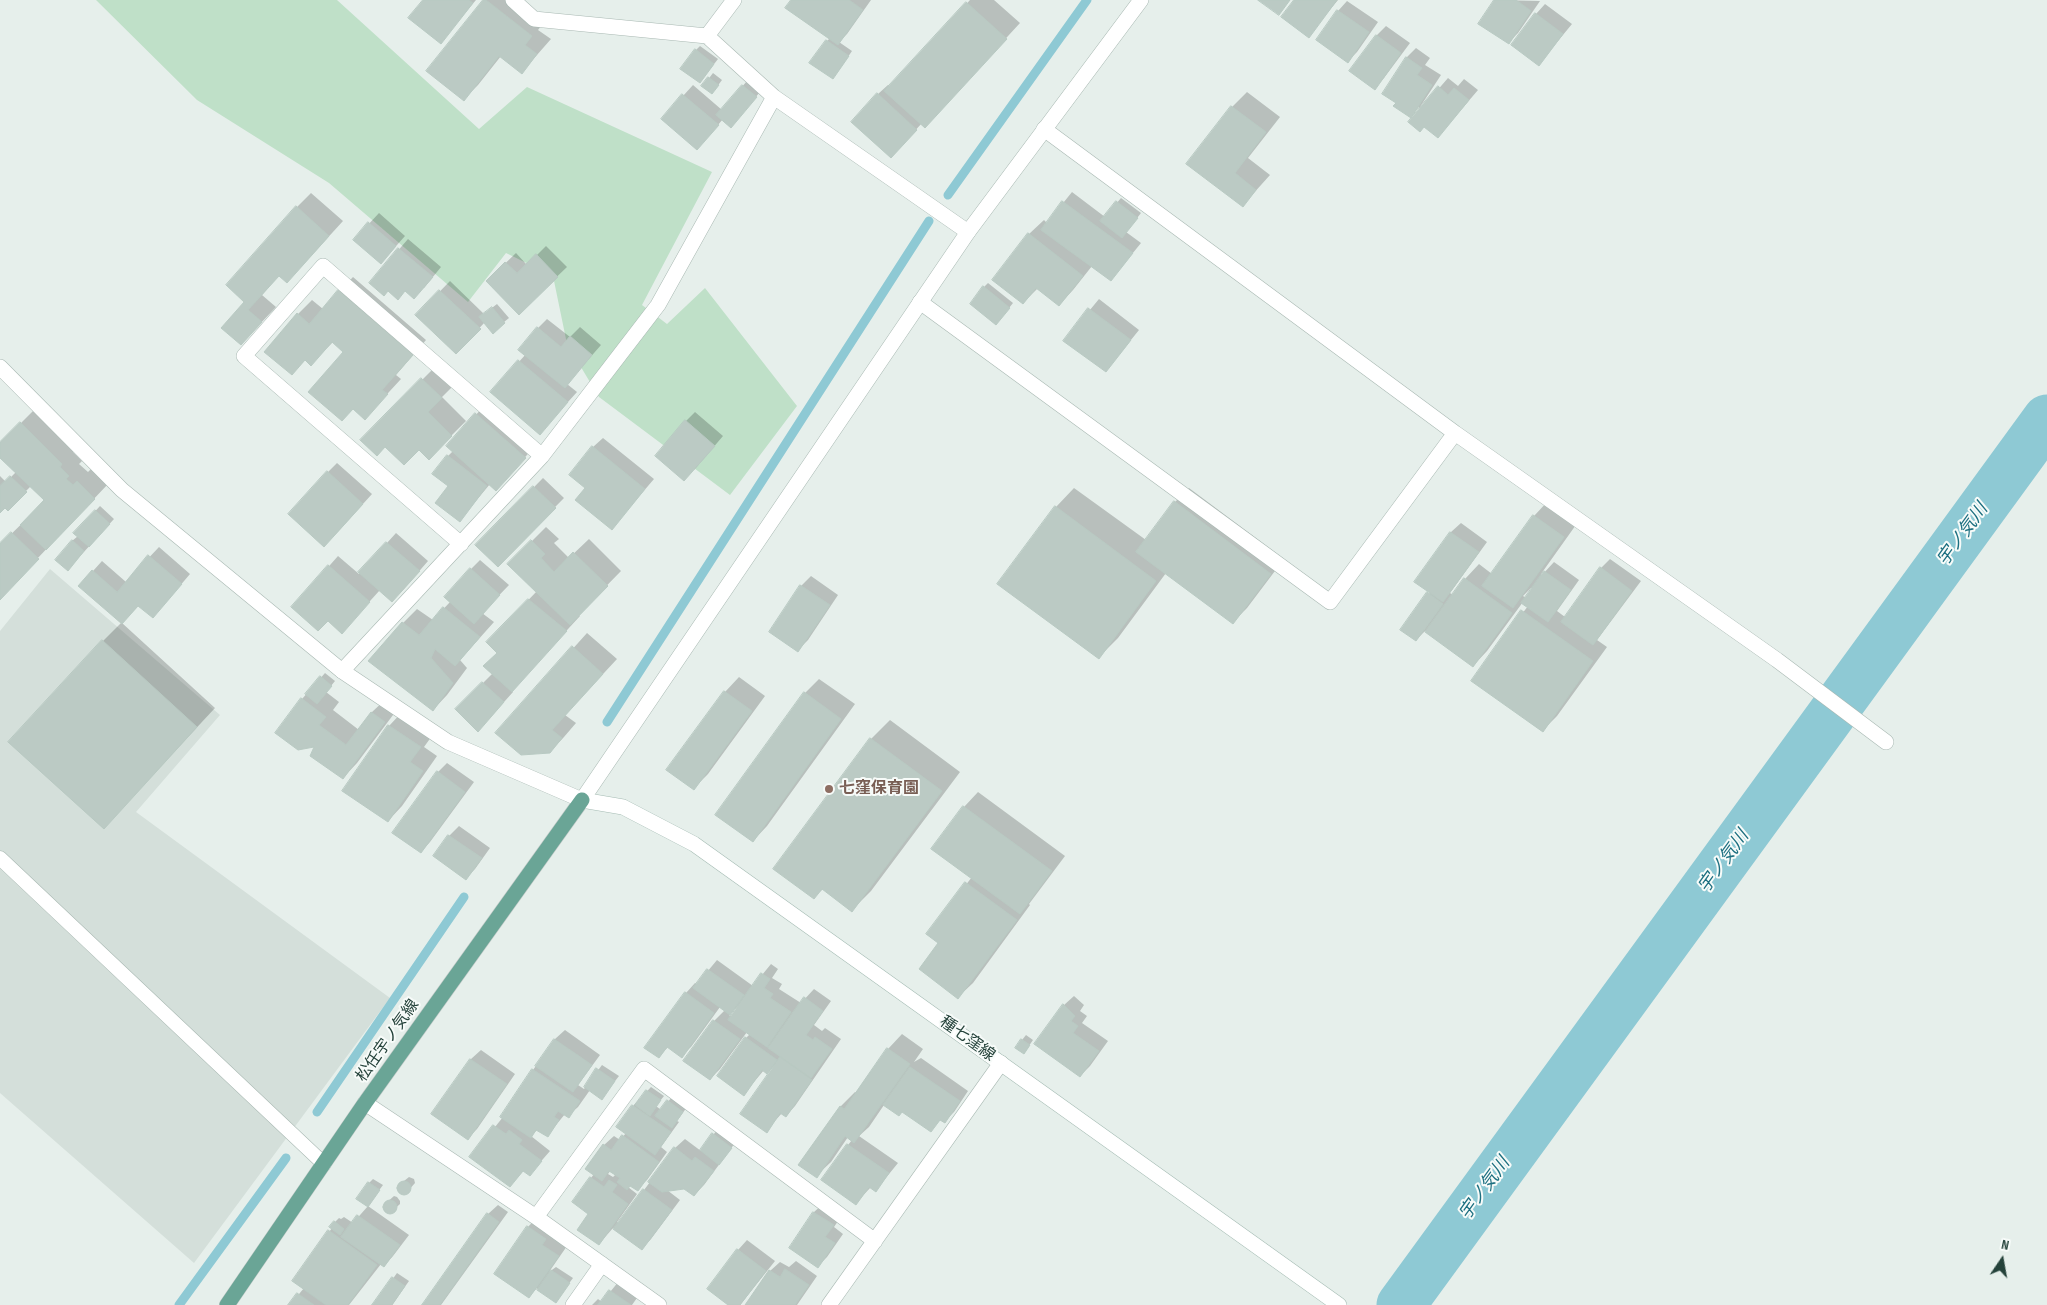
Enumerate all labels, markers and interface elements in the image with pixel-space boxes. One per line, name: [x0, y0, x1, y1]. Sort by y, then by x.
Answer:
water label: 宇ノ気川: [1933, 500, 1993, 570]
place label: 七窪保育園: [839, 779, 919, 799]
marker: 七窪保育園: [823, 783, 835, 795]
water label: 宇ノ気川: [1694, 827, 1754, 897]
street label: 松任宇ノ気線: [353, 996, 423, 1086]
street label: 種七窪線: [935, 1012, 999, 1066]
water label: 宇ノ気川: [1455, 1154, 1515, 1224]
north arrow: [1977, 1235, 2027, 1285]
text: N: [2000, 1236, 2011, 1254]

